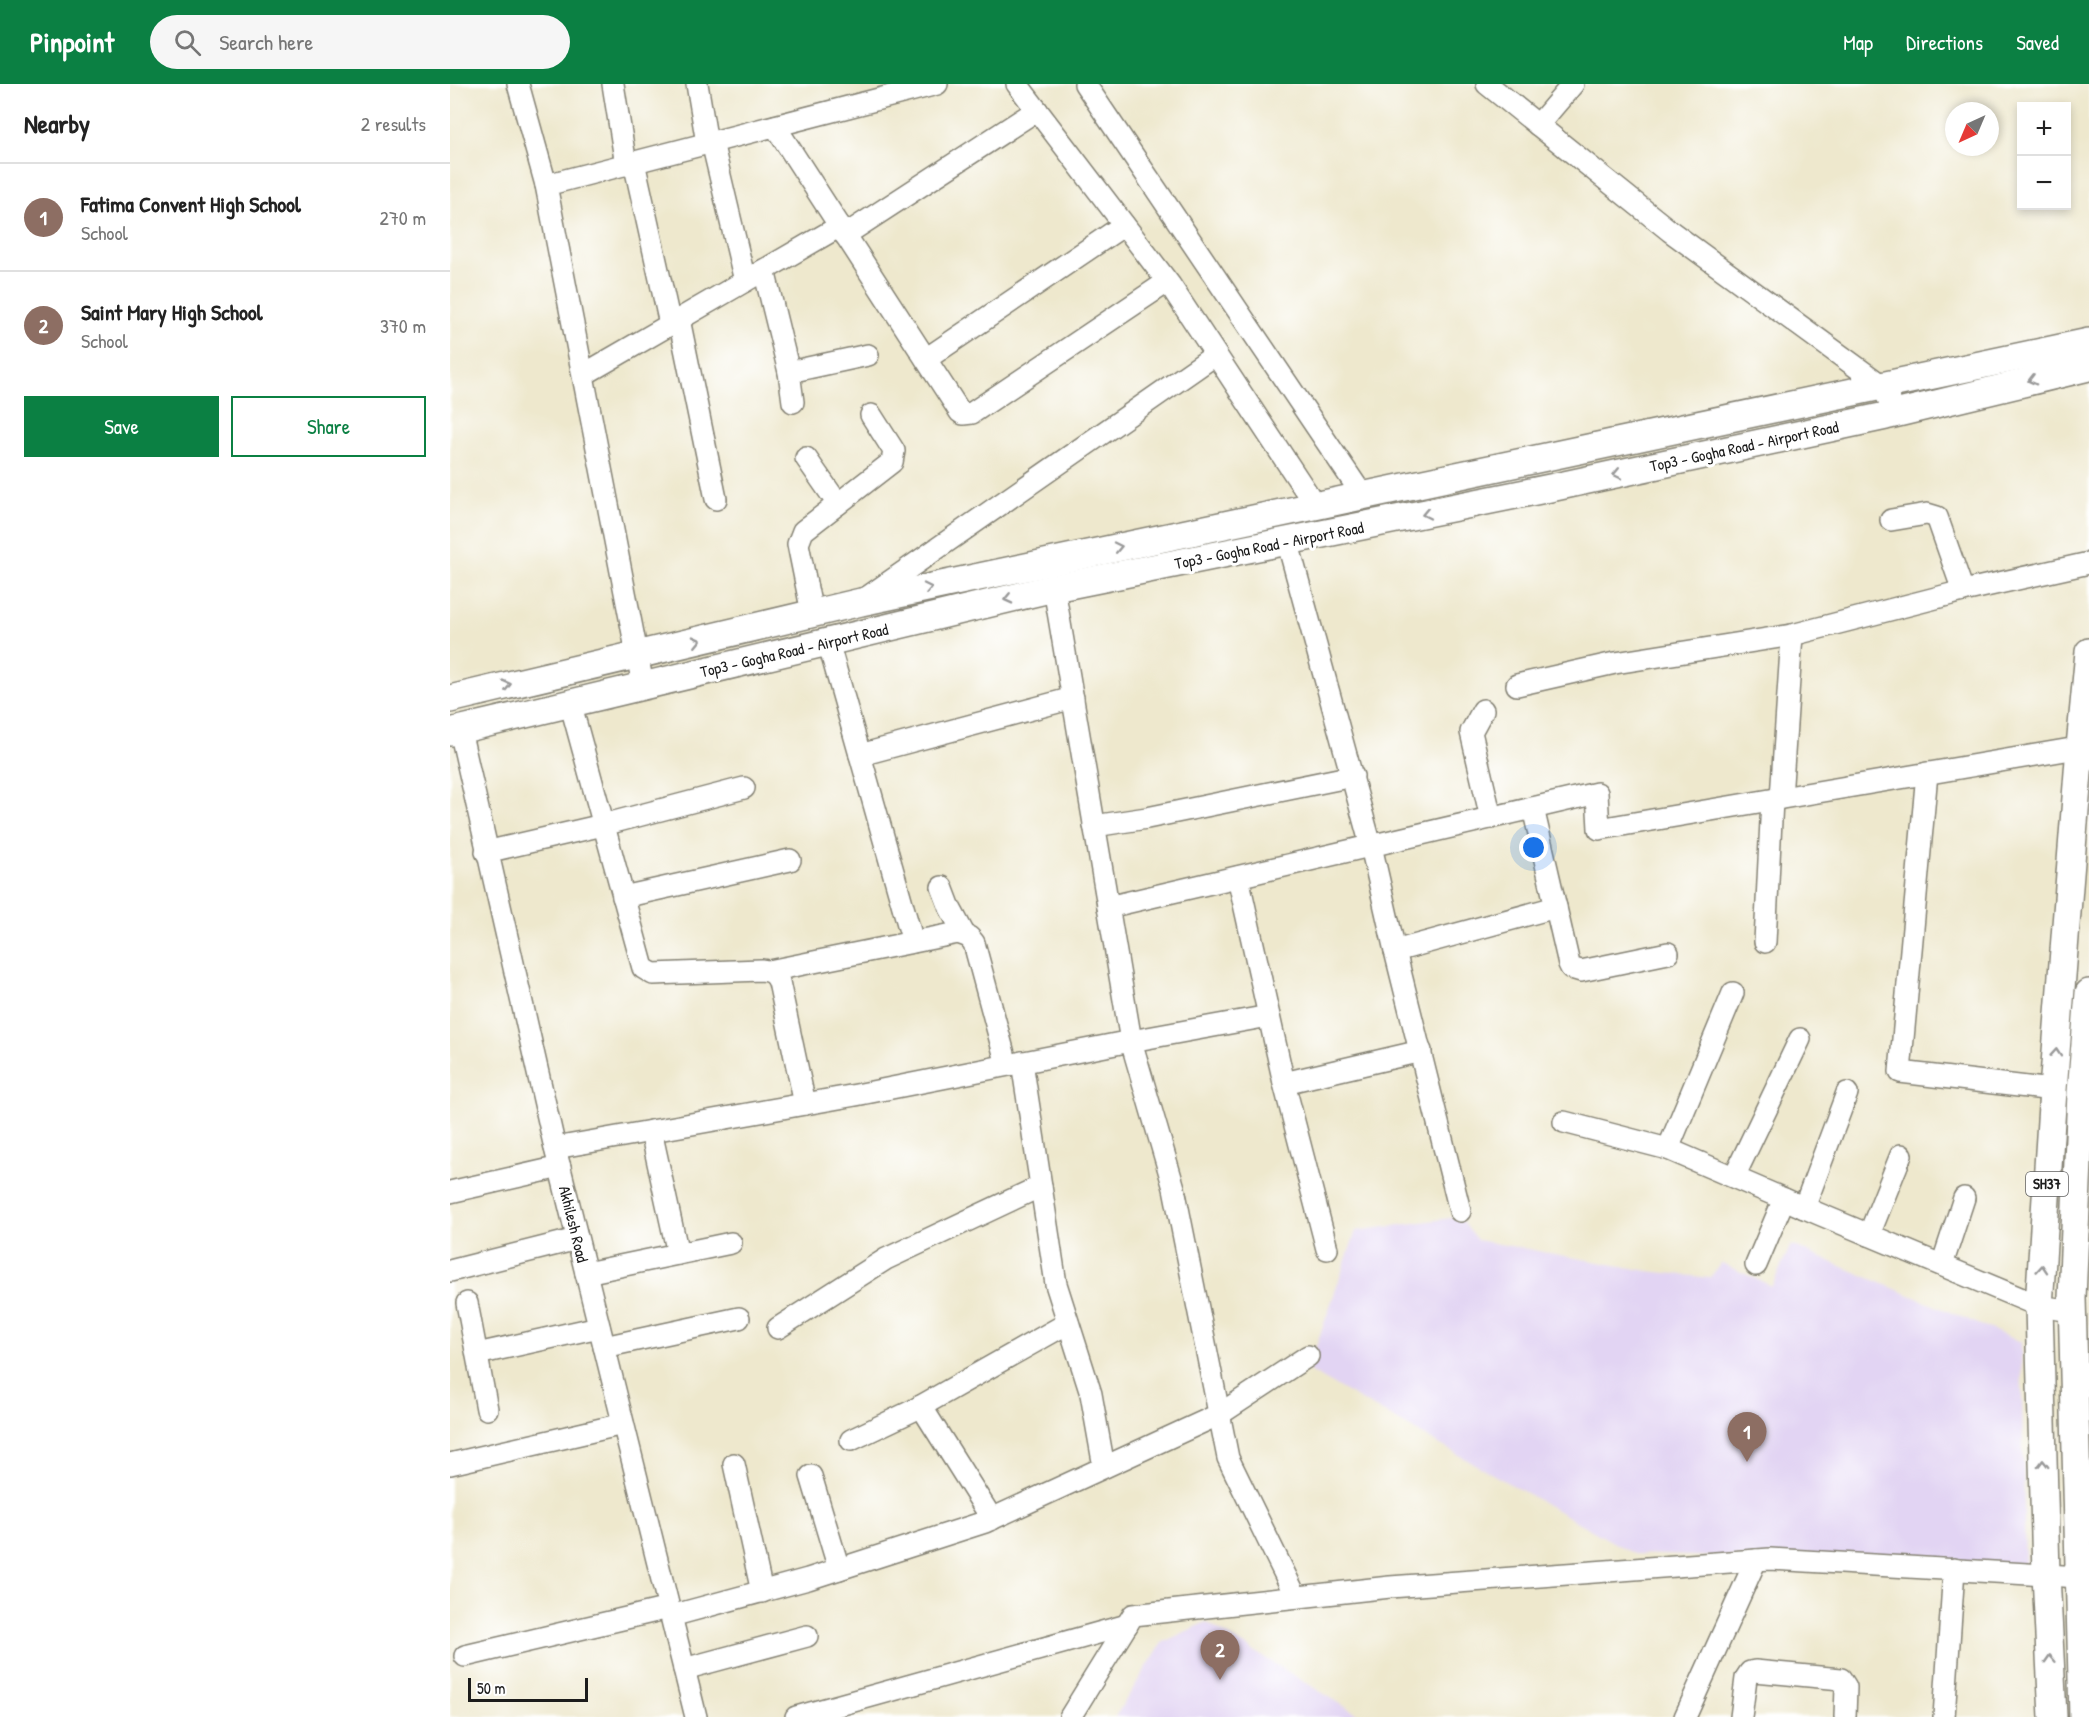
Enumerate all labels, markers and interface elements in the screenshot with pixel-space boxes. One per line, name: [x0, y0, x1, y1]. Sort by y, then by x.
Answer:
search box: [150, 15, 570, 69]
text: Pinpoint: [30, 23, 114, 61]
icon: search: [171, 26, 204, 59]
text: Search here: [219, 27, 313, 57]
text: Map: [1843, 28, 1873, 57]
text: Directions: [1906, 28, 1983, 57]
text: Saved: [2016, 28, 2059, 57]
north arrow: [1945, 102, 1999, 156]
map controls: [2017, 102, 2071, 210]
button: +: [2017, 102, 2071, 156]
text: Nearby: [24, 106, 90, 141]
text: 2 results: [361, 110, 426, 137]
button: −: [2017, 156, 2071, 210]
text: Fatima Convent High School: [81, 189, 301, 219]
text: 1: [40, 204, 47, 231]
text: 270 m: [380, 204, 426, 231]
text: School: [81, 219, 128, 246]
text: Saint Mary High School: [81, 297, 263, 327]
text: 2: [39, 312, 48, 339]
text: 370 m: [380, 312, 426, 339]
text: School: [81, 327, 128, 354]
one-way arrow: [2027, 373, 2037, 386]
button: Save: [24, 396, 219, 457]
button: Share: [231, 396, 426, 457]
street label: Top3 - Gogha Road - Airport Road: [1648, 415, 1840, 477]
one-way arrow: [1612, 467, 1622, 480]
one-way arrow: [1421, 507, 1431, 520]
street label: Top3 - Gogha Road - Airport Road: [1173, 516, 1365, 574]
one-way arrow: [1113, 541, 1123, 554]
one-way arrow: [922, 582, 932, 595]
one-way arrow: [1004, 592, 1014, 605]
street label: Top3 - Gogha Road - Airport Road: [698, 618, 890, 682]
one-way arrow: [692, 635, 702, 648]
one-way arrow: [502, 680, 512, 693]
your location: [1519, 833, 1548, 862]
one-way arrow: [2049, 1049, 2062, 1058]
road number: SH37: [2026, 1172, 2068, 1196]
street label: Akhilesh Road: [554, 1183, 594, 1265]
one-way arrow: [2035, 1264, 2048, 1273]
pin: 1: [1728, 1412, 1766, 1462]
one-way arrow: [2037, 1459, 2050, 1468]
pin: 2: [1200, 1630, 1240, 1680]
one-way arrow: [2044, 1654, 2057, 1663]
scale bar: [468, 1675, 588, 1702]
text: 50 m: [477, 1677, 506, 1699]

